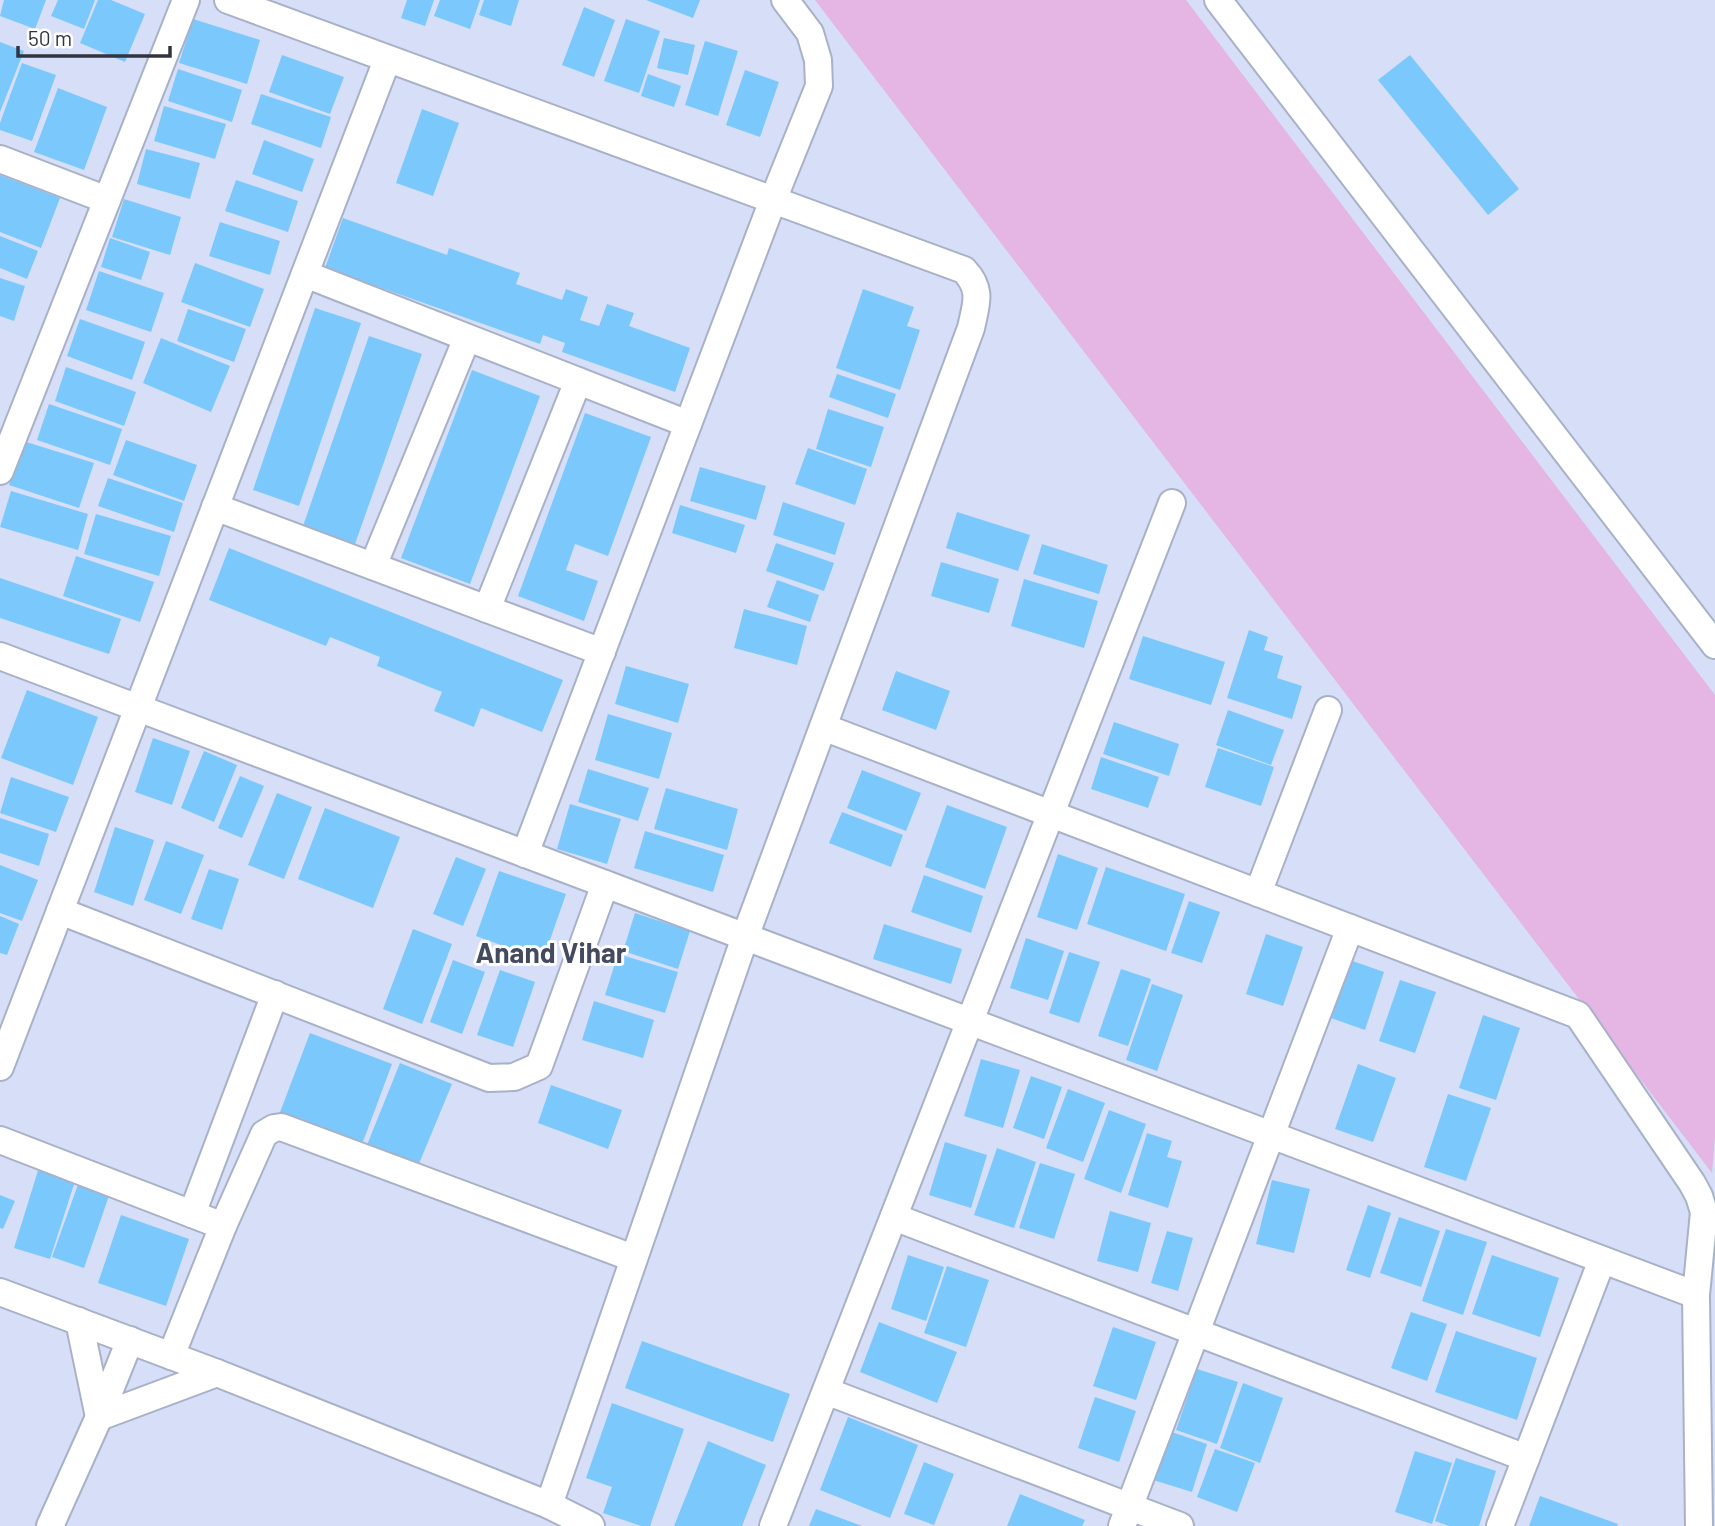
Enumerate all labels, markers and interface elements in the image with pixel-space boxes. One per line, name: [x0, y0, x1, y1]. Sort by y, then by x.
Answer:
scale bar: [18, 14, 170, 58]
text: 50 m: [28, 25, 72, 50]
district label: Anand Vihar: [476, 935, 627, 969]

